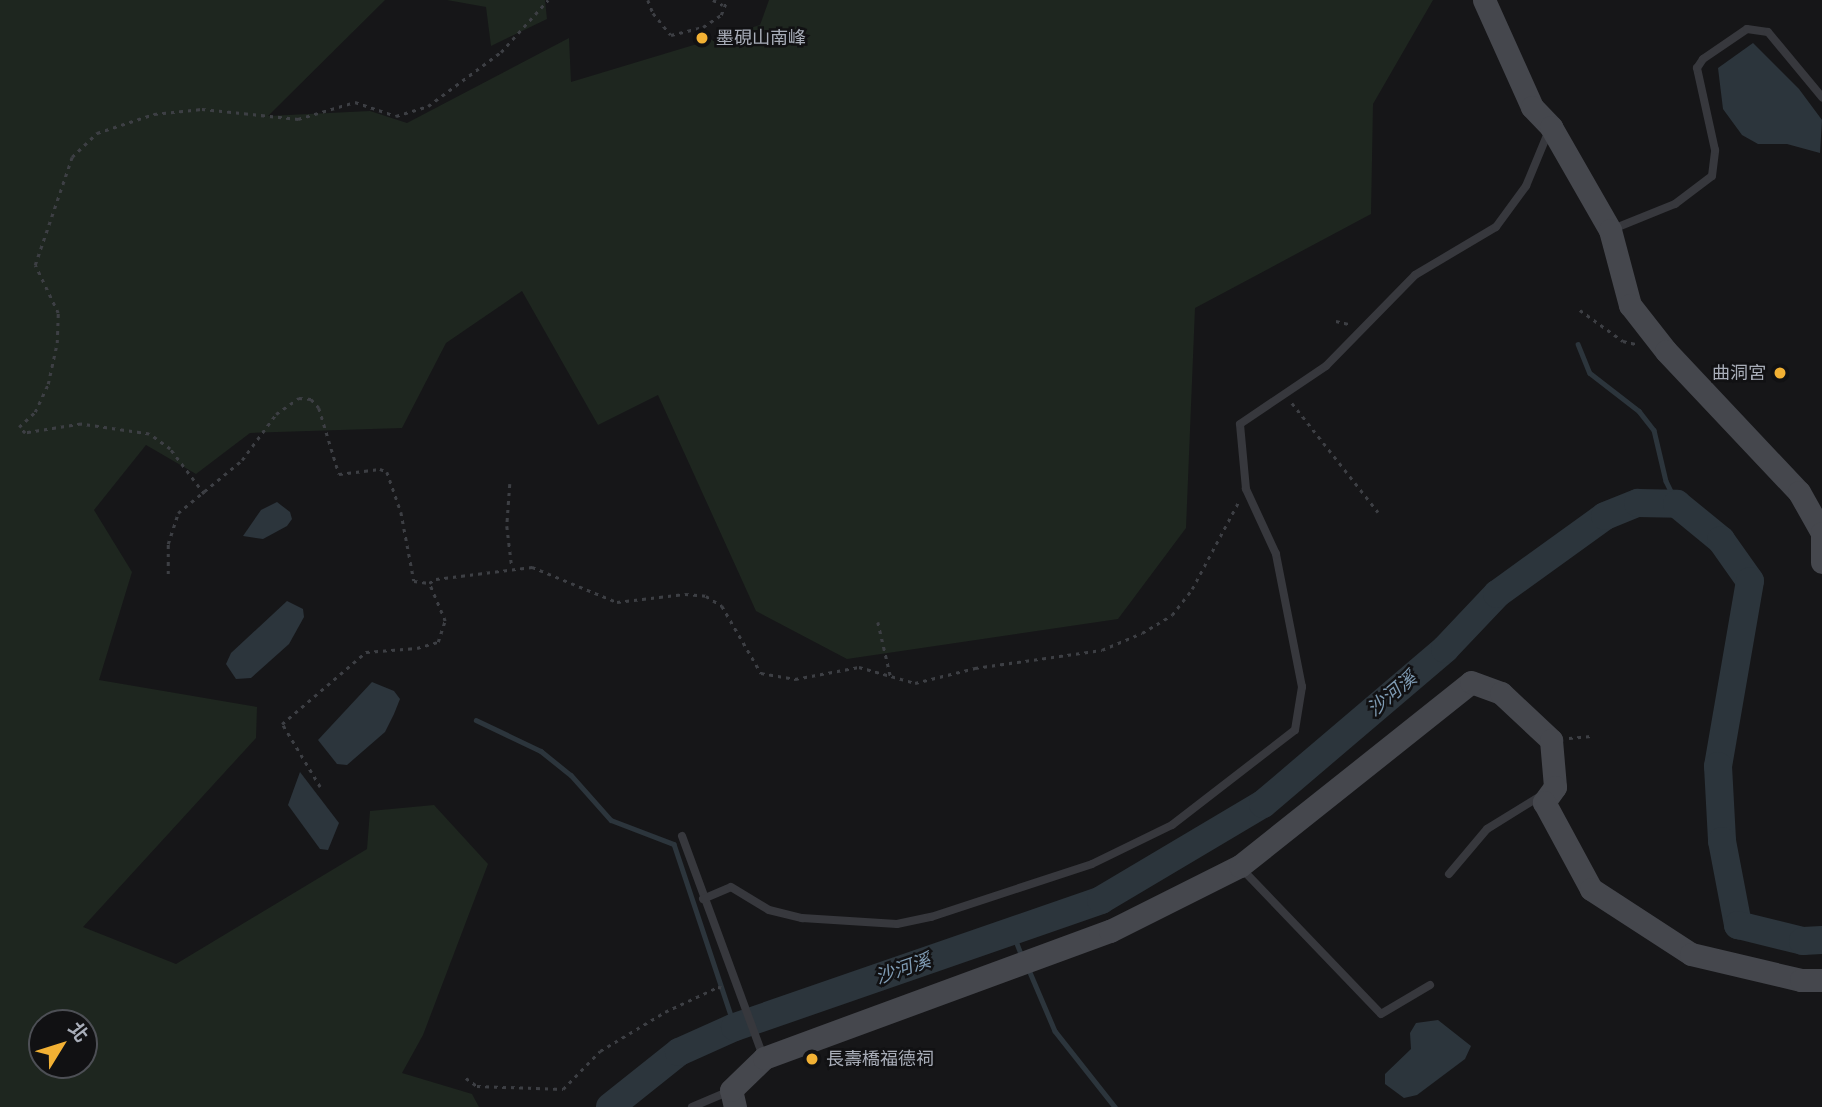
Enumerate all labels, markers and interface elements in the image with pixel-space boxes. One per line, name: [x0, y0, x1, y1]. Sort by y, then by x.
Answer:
place label: 墨硯山南峰: [716, 27, 806, 49]
marker: 墨硯山南峰: [694, 30, 710, 46]
place label: 曲洞宮: [1712, 362, 1766, 384]
marker: 曲洞宮: [1772, 365, 1788, 381]
water label: 沙河溪: [1363, 667, 1421, 721]
water label: 沙河溪: [872, 949, 934, 989]
north arrow: [28, 1009, 98, 1079]
text: 北: [64, 1018, 92, 1046]
place label: 長壽橋福德祠: [826, 1048, 934, 1070]
marker: 長壽橋福德祠: [804, 1051, 820, 1067]

